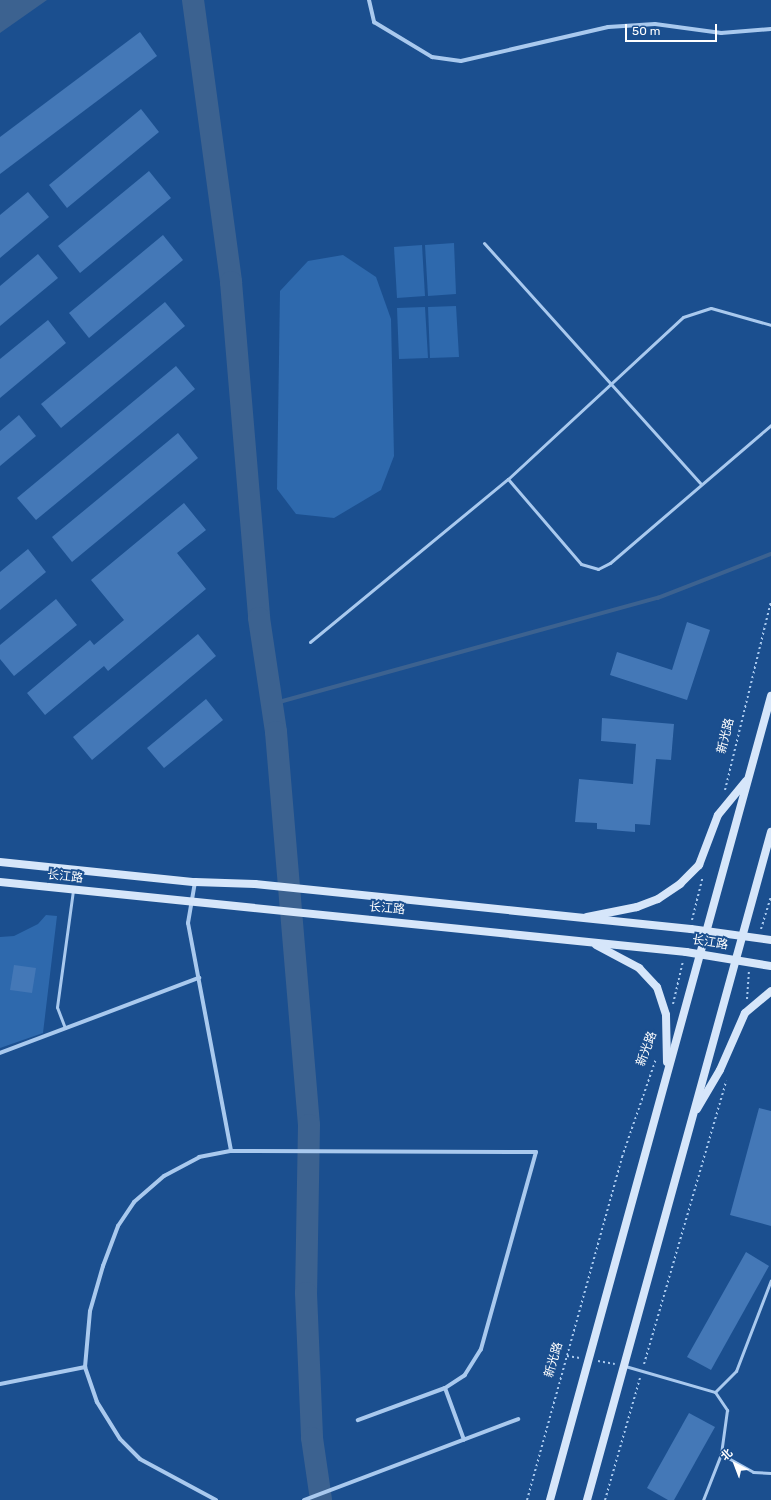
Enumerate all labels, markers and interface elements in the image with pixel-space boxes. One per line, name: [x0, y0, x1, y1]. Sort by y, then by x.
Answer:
scale bar: [627, 16, 719, 42]
text: 50 m: [632, 24, 660, 38]
street label: 新光路: [715, 717, 737, 755]
street label: 长江路: [46, 868, 84, 886]
street label: 长江路: [368, 900, 406, 918]
street label: 长江路: [691, 933, 729, 953]
street label: 新光路: [634, 1030, 660, 1068]
street label: 新光路: [542, 1341, 566, 1379]
north arrow: [715, 1444, 755, 1484]
text: 北: [718, 1446, 735, 1463]

